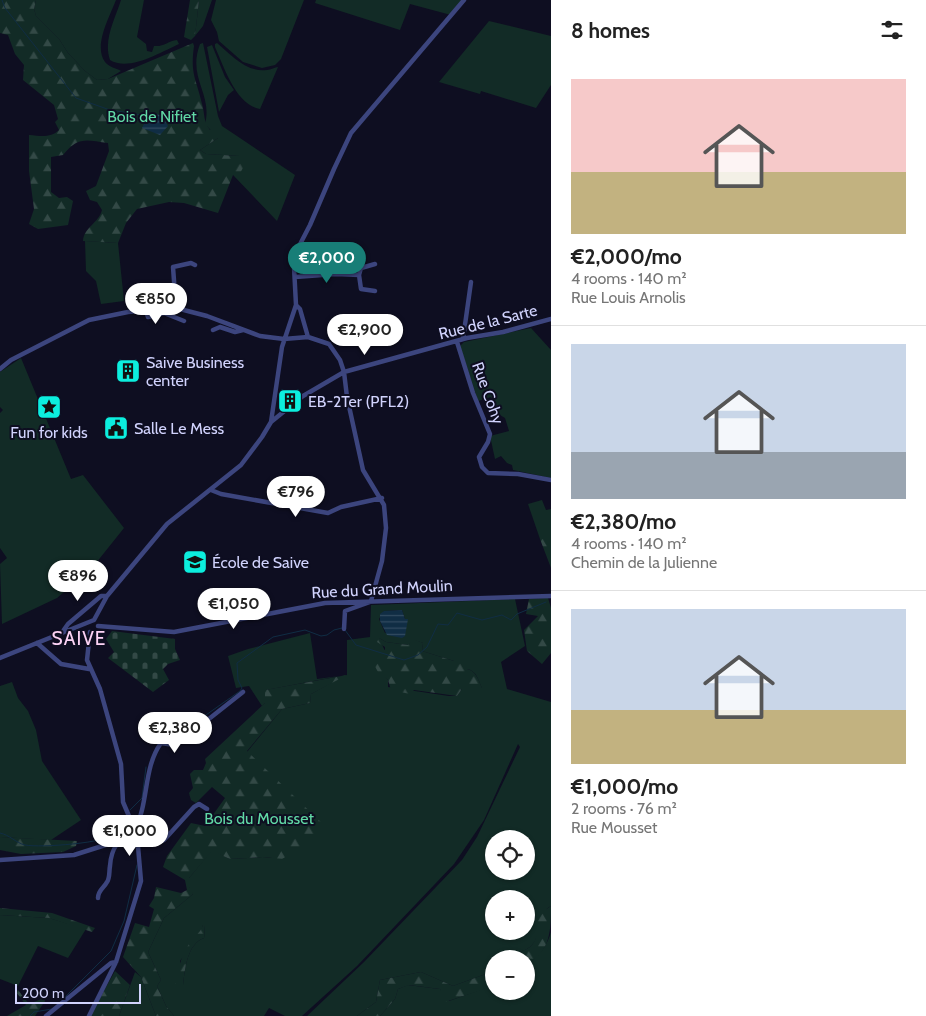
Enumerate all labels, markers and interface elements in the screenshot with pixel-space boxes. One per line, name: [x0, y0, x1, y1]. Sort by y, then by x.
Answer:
icon: filters: [878, 16, 906, 44]
text: 8 homes: [571, 18, 650, 43]
park label: Bois de Nifiet: [107, 107, 197, 126]
icon: home: [694, 111, 784, 201]
pin: €2,000: [286, 242, 368, 284]
text: €2,000/mo: [571, 244, 682, 269]
text: €2,000: [299, 248, 355, 267]
text: 4 rooms · 140 m²: [571, 269, 687, 288]
pin: €850: [126, 282, 186, 325]
text: Rue Louis Arnolis: [571, 288, 686, 307]
text: €850: [136, 289, 176, 308]
street label: Rue de la Sarte: [437, 301, 539, 343]
pin: €2,900: [324, 314, 406, 356]
text: €2,900: [338, 320, 392, 339]
place label: Saive Business center: [146, 353, 245, 390]
building icon: Saive Business center: [115, 358, 141, 384]
street label: Rue Cohy: [468, 359, 508, 427]
icon: home: [694, 377, 784, 467]
building icon: EB-2Ter (PFL2): [277, 388, 303, 414]
place label: EB-2Ter (PFL2): [308, 392, 409, 411]
place icon: Fun for kids: [36, 394, 62, 420]
public building icon: Salle Le Mess: [103, 415, 129, 441]
place label: Salle Le Mess: [134, 419, 225, 438]
place label: Fun for kids: [10, 423, 88, 442]
pin: €796: [266, 476, 326, 518]
text: €796: [278, 482, 314, 501]
text: €2,380/mo: [571, 509, 676, 534]
text: 4 rooms · 140 m²: [571, 534, 687, 553]
school or university icon: École de Saive: [182, 549, 208, 575]
place label: École de Saive: [212, 553, 309, 572]
text: Chemin de la Julienne: [571, 553, 717, 572]
pin: €896: [48, 560, 108, 602]
text: €896: [59, 566, 97, 585]
street label: Rue du Grand Moulin: [311, 576, 453, 602]
pin: €1,050: [193, 588, 275, 630]
text: €1,050: [209, 594, 259, 613]
district label: SAIVE: [52, 627, 106, 650]
icon: home: [694, 642, 784, 732]
pin: €2,380: [134, 712, 216, 754]
text: €2,380: [149, 718, 201, 737]
text: €1,000/mo: [571, 774, 678, 799]
text: 2 rooms · 76 m²: [571, 799, 677, 818]
park label: Bois du Mousset: [204, 809, 314, 828]
pin: €1,000: [89, 814, 171, 857]
text: Rue Mousset: [571, 818, 657, 837]
text: €1,000: [103, 821, 157, 840]
map controls: [485, 830, 535, 1000]
button: locate: [485, 830, 535, 880]
button: +: [485, 890, 535, 940]
button: −: [485, 950, 535, 1000]
scale bar: [15, 981, 141, 1004]
text: 200 m: [22, 984, 64, 1002]

